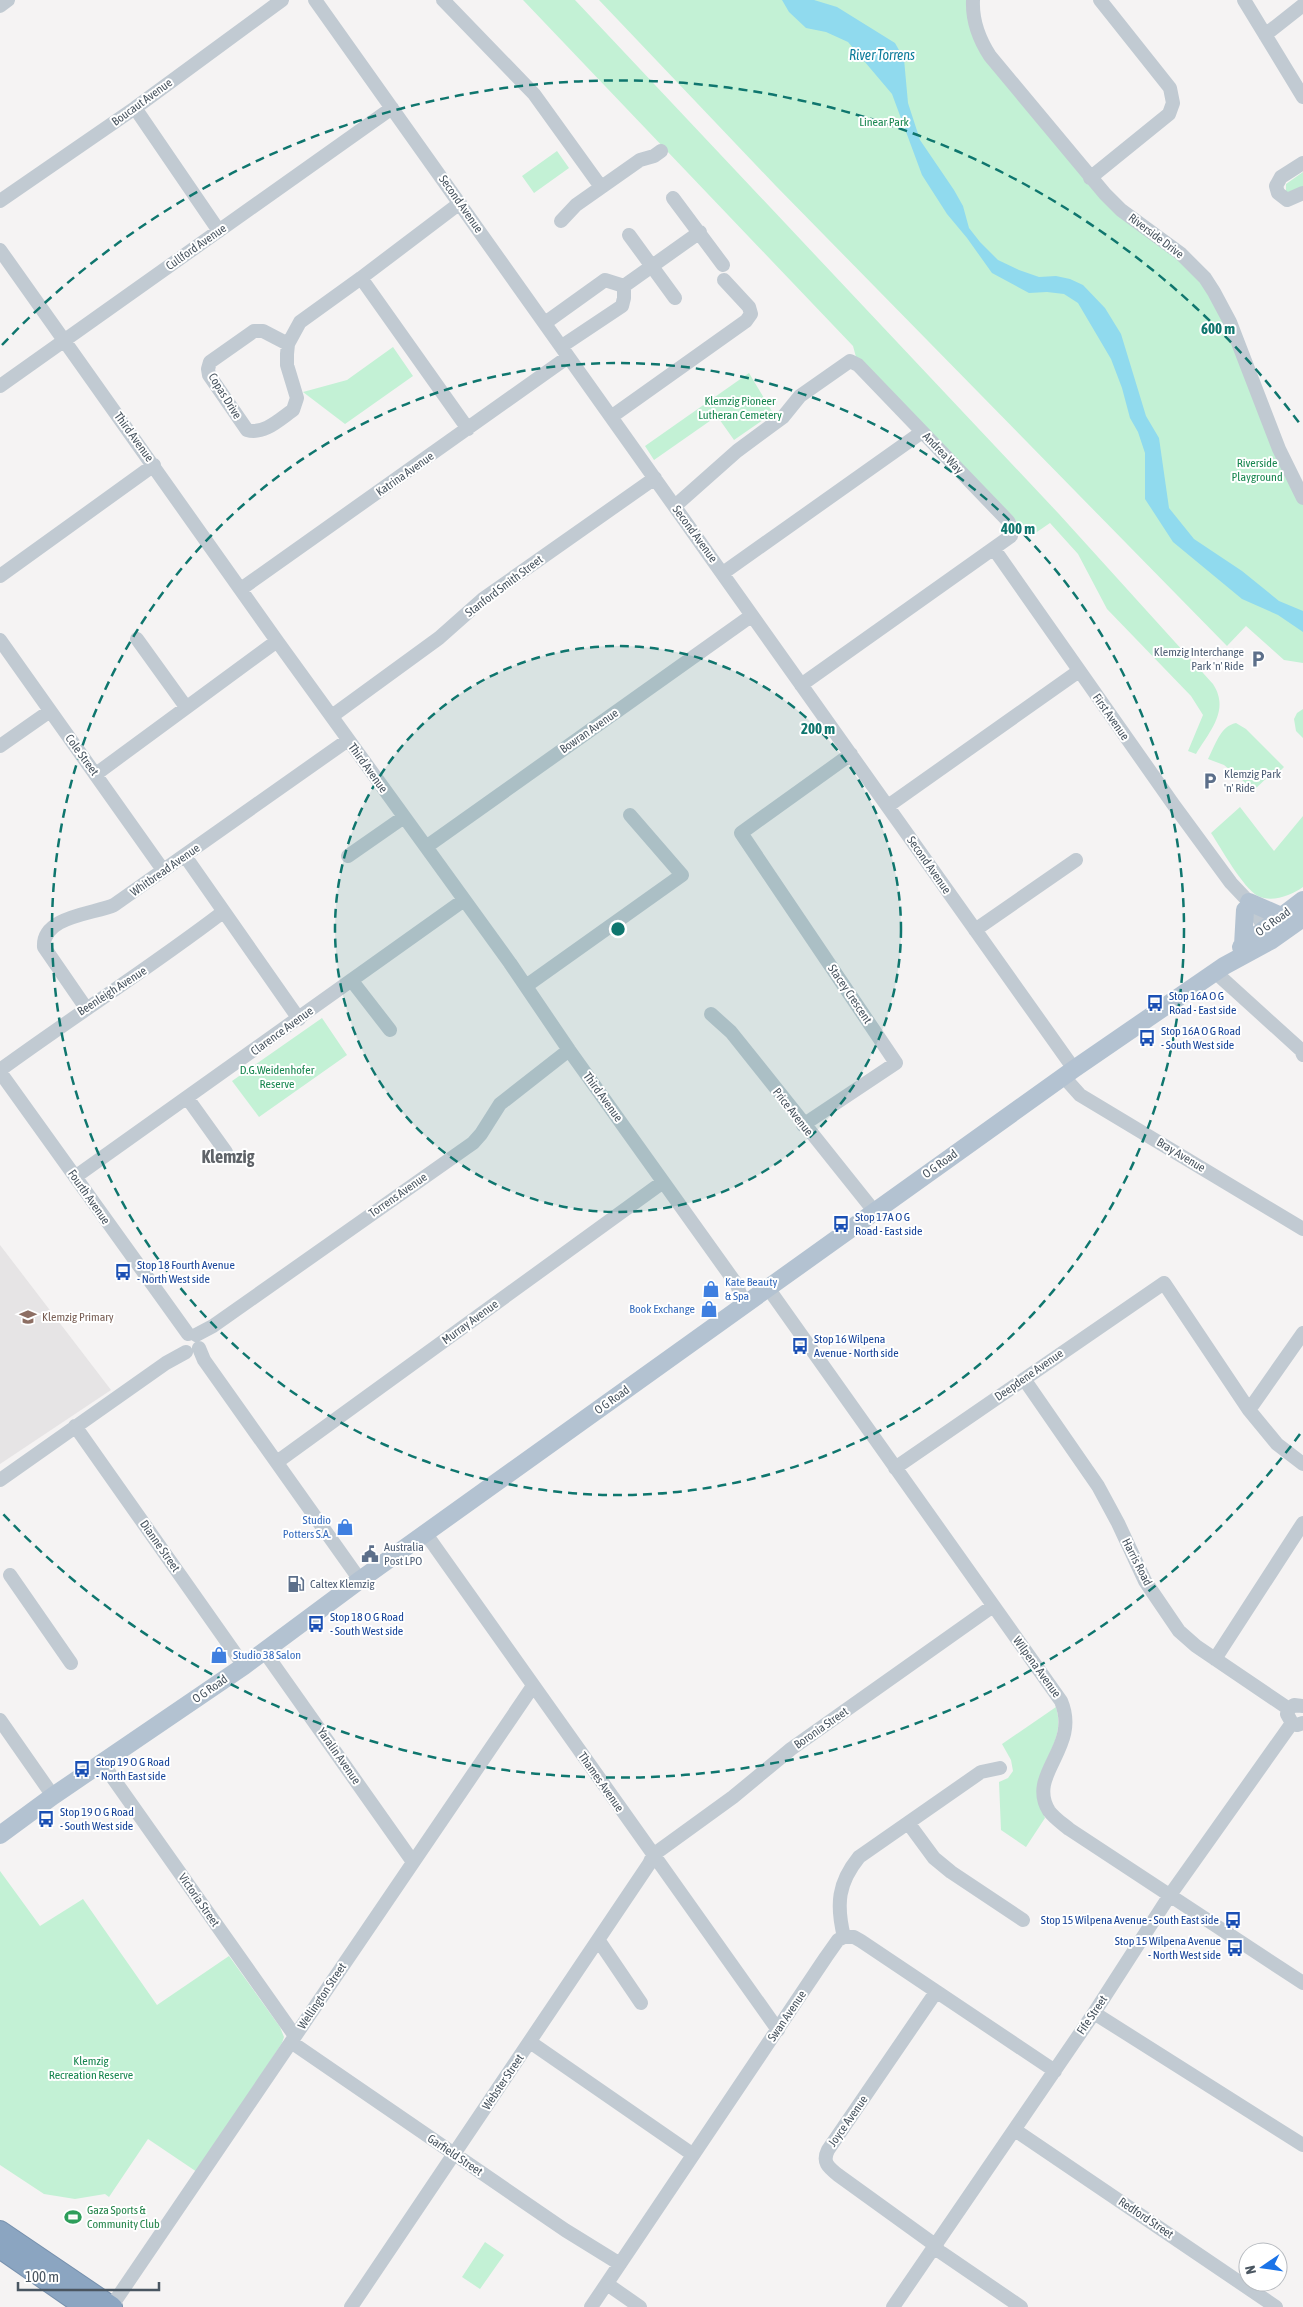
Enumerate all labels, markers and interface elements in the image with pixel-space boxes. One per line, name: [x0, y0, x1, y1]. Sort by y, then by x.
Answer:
water label: River Torrens: [849, 47, 915, 63]
street label: Boucaut Avenue: [109, 75, 175, 129]
park label: Linear Park: [859, 115, 909, 129]
street label: Second Avenue: [436, 173, 486, 235]
street label: Riverside Drive: [1126, 211, 1186, 261]
street label: Cullford Avenue: [163, 221, 229, 273]
text: 600 m: [1201, 320, 1235, 337]
street label: Copas Drive: [205, 370, 245, 422]
park label: Klemzig Pioneer Lutheran Cemetery: [698, 394, 782, 422]
street label: Third Avenue: [111, 410, 157, 464]
street label: Andrea Way: [920, 429, 966, 477]
street label: Katrina Avenue: [373, 449, 437, 499]
park label: Riverside Playground: [1231, 456, 1283, 484]
street label: Second Avenue: [670, 503, 720, 565]
text: 400 m: [1000, 520, 1035, 537]
street label: Stanford Smith Street: [462, 552, 546, 620]
place label: Klemzig Interchange Park 'n' Ride: [1154, 645, 1244, 673]
parking icon: Klemzig Interchange Park 'n' Ride: [1248, 649, 1268, 669]
street label: First Avenue: [1090, 691, 1132, 743]
street label: Bowran Avenue: [557, 706, 621, 756]
text: 200 m: [801, 720, 835, 737]
street label: Cole Street: [62, 732, 102, 779]
street label: Third Avenue: [345, 741, 391, 795]
place label: Klemzig Park 'n' Ride: [1224, 767, 1282, 795]
parking icon: Klemzig Park 'n' Ride: [1200, 771, 1220, 791]
street label: Second Avenue: [904, 834, 954, 896]
street label: Whitbread Avenue: [128, 841, 202, 899]
street label: O G Road: [1253, 905, 1293, 939]
centre of rings: [609, 920, 627, 938]
street label: Stacey Crescent: [825, 962, 875, 1027]
street label: Beenleigh Avenue: [75, 963, 149, 1019]
place label: Stop 16A O G Road - East side: [1169, 989, 1236, 1017]
bus stop icon: Stop 16A O G Road - East side: [1145, 993, 1165, 1013]
street label: Clarence Avenue: [248, 1004, 316, 1058]
place label: Stop 16A O G Road - South West side: [1161, 1024, 1241, 1052]
bus stop icon: Stop 16A O G Road - South West side: [1137, 1028, 1157, 1048]
park label: D.G.Weidenhofer Reserve: [240, 1063, 315, 1091]
street label: Third Avenue: [580, 1070, 626, 1124]
street label: Price Avenue: [770, 1085, 816, 1139]
street label: Bray Avenue: [1154, 1135, 1208, 1175]
district label: Klemzig: [202, 1146, 255, 1167]
street label: O G Road: [920, 1147, 960, 1181]
street label: Fourth Avenue: [65, 1167, 113, 1227]
street label: Torrens Avenue: [366, 1170, 430, 1220]
place label: Stop 17A O G Road - East side: [855, 1210, 922, 1238]
bus stop icon: Stop 17A O G Road - East side: [831, 1214, 851, 1234]
place label: Stop 18 Fourth Avenue - North West side: [137, 1258, 235, 1286]
bus stop icon: Stop 18 Fourth Avenue - North West side: [113, 1262, 133, 1282]
place label: Kate Beauty & Spa: [725, 1275, 778, 1303]
shop icon: Kate Beauty & Spa: [701, 1279, 721, 1299]
street label: Murray Avenue: [439, 1297, 501, 1347]
shop icon: Book Exchange: [699, 1299, 719, 1319]
place label: Book Exchange: [629, 1302, 695, 1316]
school or university icon: Klemzig Primary: [18, 1307, 38, 1327]
place label: Klemzig Primary: [42, 1310, 114, 1324]
place label: Stop 16 Wilpena Avenue - North side: [814, 1332, 899, 1360]
bus stop icon: Stop 16 Wilpena Avenue - North side: [790, 1336, 810, 1356]
street label: Deepdene Avenue: [992, 1346, 1066, 1404]
street label: O G Road: [592, 1383, 632, 1417]
place label: Studio Potters S.A.: [283, 1513, 331, 1541]
street label: Dianne Street: [137, 1517, 183, 1575]
shop icon: Studio Potters S.A.: [335, 1517, 355, 1537]
street label: Harris Road: [1119, 1536, 1155, 1588]
place label: Australia Post LPO: [384, 1540, 424, 1568]
public building icon: Australia Post LPO: [360, 1544, 380, 1564]
fuel station icon: Caltex Klemzig: [286, 1574, 306, 1594]
place label: Caltex Klemzig: [310, 1577, 375, 1591]
place label: Stop 18 O G Road - South West side: [330, 1610, 404, 1638]
bus stop icon: Stop 18 O G Road - South West side: [306, 1614, 326, 1634]
street label: Wilpena Avenue: [1010, 1634, 1064, 1700]
shop icon: Studio 38 Salon: [209, 1645, 229, 1665]
place label: Studio 38 Salon: [233, 1648, 301, 1662]
street label: O G Road: [190, 1672, 230, 1706]
street label: Boronia Street: [791, 1704, 851, 1752]
street label: Yaralin Avenue: [314, 1725, 364, 1787]
street label: Thames Avenue: [575, 1749, 627, 1815]
place label: Stop 19 O G Road - North East side: [96, 1755, 170, 1783]
bus stop icon: Stop 19 O G Road - North East side: [72, 1759, 92, 1779]
place label: Stop 19 O G Road - South West side: [60, 1805, 134, 1833]
bus stop icon: Stop 19 O G Road - South West side: [36, 1809, 56, 1829]
street label: Victoria Street: [176, 1871, 223, 1930]
bus stop icon: Stop 15 Wilpena Avenue - South East side: [1223, 1910, 1243, 1930]
place label: Stop 15 Wilpena Avenue - South East side: [1041, 1913, 1219, 1927]
place label: Stop 15 Wilpena Avenue - North West side: [1115, 1934, 1221, 1962]
bus stop icon: Stop 15 Wilpena Avenue - North West side: [1225, 1938, 1245, 1958]
street label: Wellington Street: [295, 1960, 350, 2032]
street label: Swan Avenue: [765, 1988, 809, 2044]
street label: Fife Street: [1074, 1992, 1110, 2037]
street label: Webster Street: [479, 2051, 527, 2112]
park label: Klemzig Recreation Reserve: [49, 2054, 133, 2082]
street label: Joyce Avenue: [825, 2093, 871, 2149]
street label: Garfield Street: [425, 2131, 486, 2179]
street label: Redford Street: [1116, 2195, 1177, 2242]
place label: Gaza Sports & Community Club: [87, 2203, 160, 2231]
sports icon: Gaza Sports & Community Club: [63, 2207, 83, 2227]
north arrow: [1238, 2242, 1288, 2292]
scale bar: [18, 2260, 159, 2292]
text: N: [1242, 2264, 1259, 2276]
text: 100 m: [25, 2268, 59, 2285]

